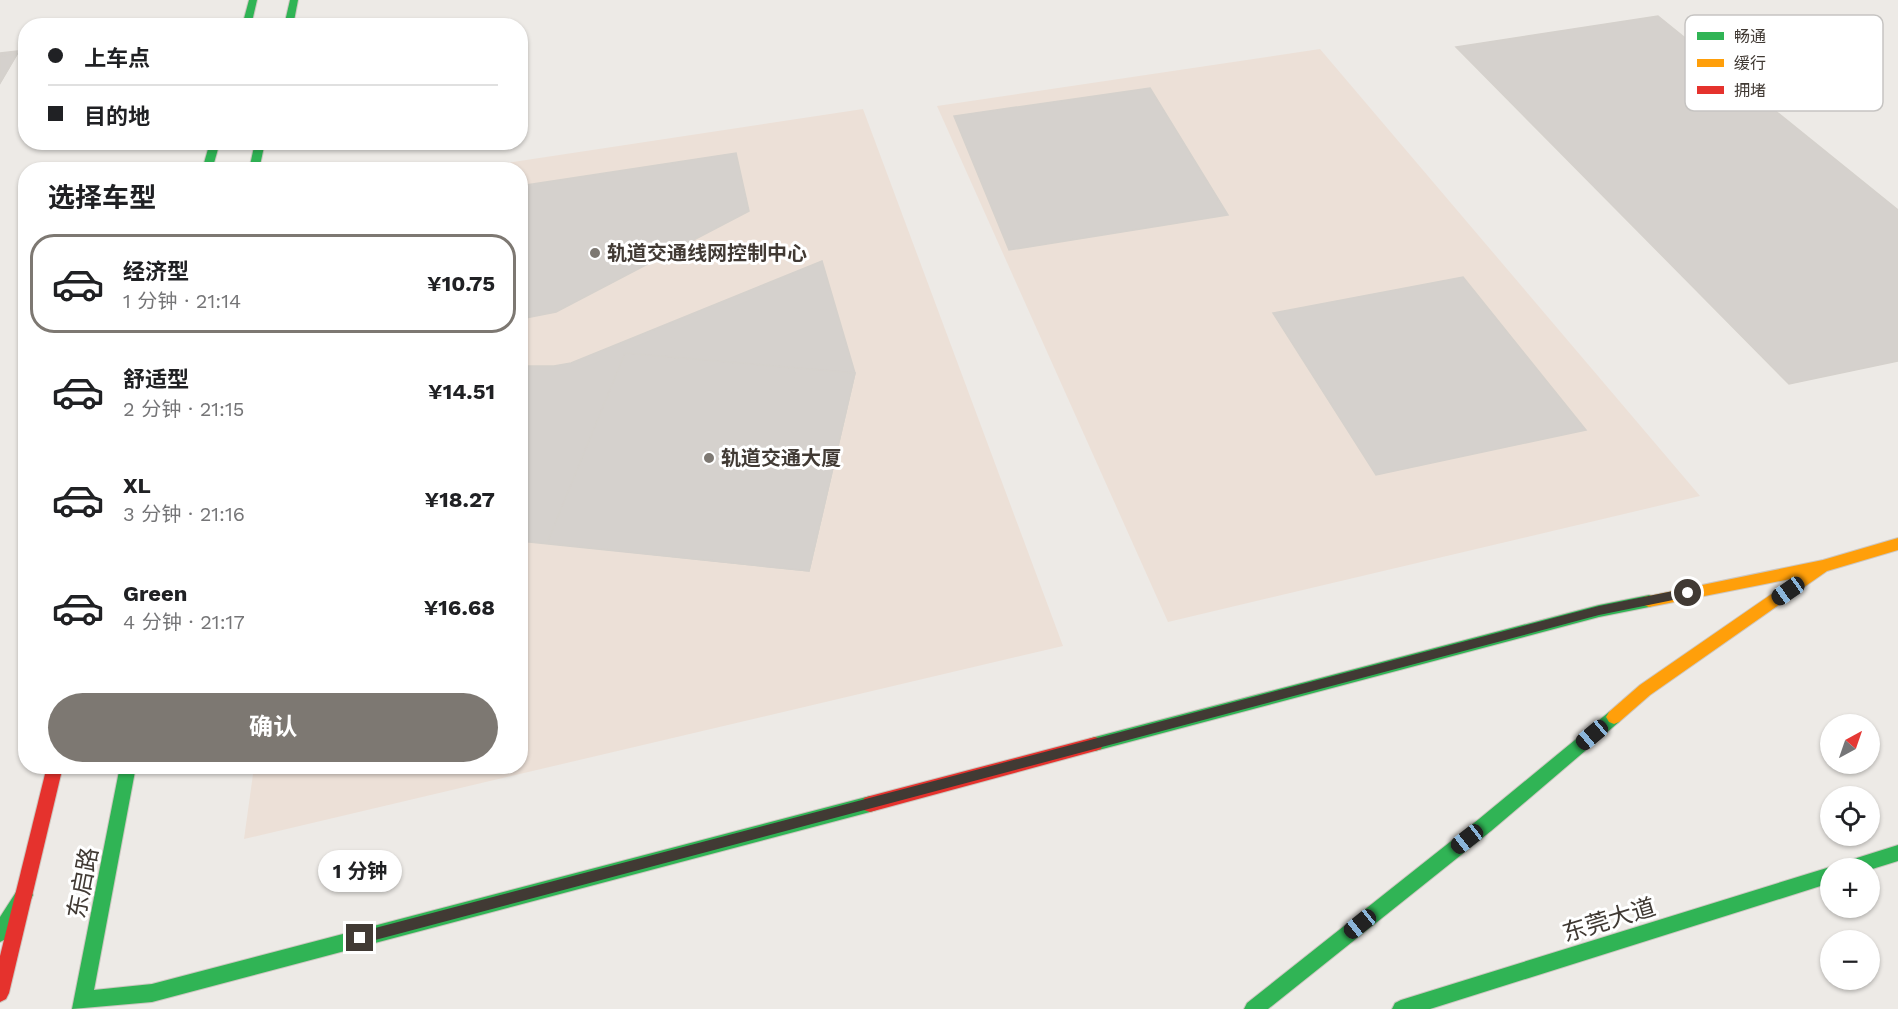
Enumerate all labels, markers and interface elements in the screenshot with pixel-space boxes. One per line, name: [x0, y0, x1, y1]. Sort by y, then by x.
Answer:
legend: [1685, 15, 1883, 111]
text: 畅通: [1734, 27, 1766, 46]
text: 上车点: [84, 46, 150, 71]
text: 缓行: [1734, 54, 1766, 73]
text: 拥堵: [1734, 81, 1766, 100]
text: 目的地: [84, 104, 150, 129]
text: 选择车型: [48, 182, 156, 214]
place label: 轨道交通线网控制中心: [607, 241, 807, 265]
marker: 轨道交通线网控制中心: [588, 246, 602, 260]
icon: car: [51, 257, 105, 311]
text: 经济型: [123, 259, 189, 284]
text: ¥10.75: [427, 271, 495, 296]
text: 1 分钟 · 21:14: [123, 289, 241, 313]
icon: car: [51, 365, 105, 419]
text: 舒适型: [123, 367, 189, 392]
text: ¥14.51: [428, 379, 495, 404]
text: 2 分钟 · 21:15: [123, 397, 244, 421]
place label: 轨道交通大厦: [721, 446, 841, 470]
marker: 轨道交通大厦: [702, 451, 716, 465]
icon: car: [51, 473, 105, 527]
text: XL: [123, 473, 151, 498]
text: ¥18.27: [425, 487, 495, 512]
text: 3 分钟 · 21:16: [123, 502, 245, 526]
car: [1768, 573, 1808, 609]
route start: [1674, 579, 1701, 606]
icon: car: [51, 581, 105, 635]
text: Green: [123, 581, 187, 606]
text: ¥16.68: [424, 595, 495, 620]
text: 4 分钟 · 21:17: [123, 610, 245, 634]
button: 确认: [48, 693, 498, 762]
north arrow: [1820, 714, 1880, 774]
map controls: [1820, 714, 1880, 990]
car: [1572, 717, 1612, 753]
button: locate: [1820, 786, 1880, 846]
car: [1447, 821, 1487, 857]
street label: 东启路: [62, 845, 104, 921]
callout: 1 分钟: [318, 851, 402, 893]
button: +: [1820, 858, 1880, 918]
text: 1 分钟: [333, 859, 387, 883]
street label: 东莞大道: [1559, 893, 1659, 947]
car: [1340, 906, 1380, 942]
route end: [346, 924, 373, 951]
button: −: [1820, 930, 1880, 990]

